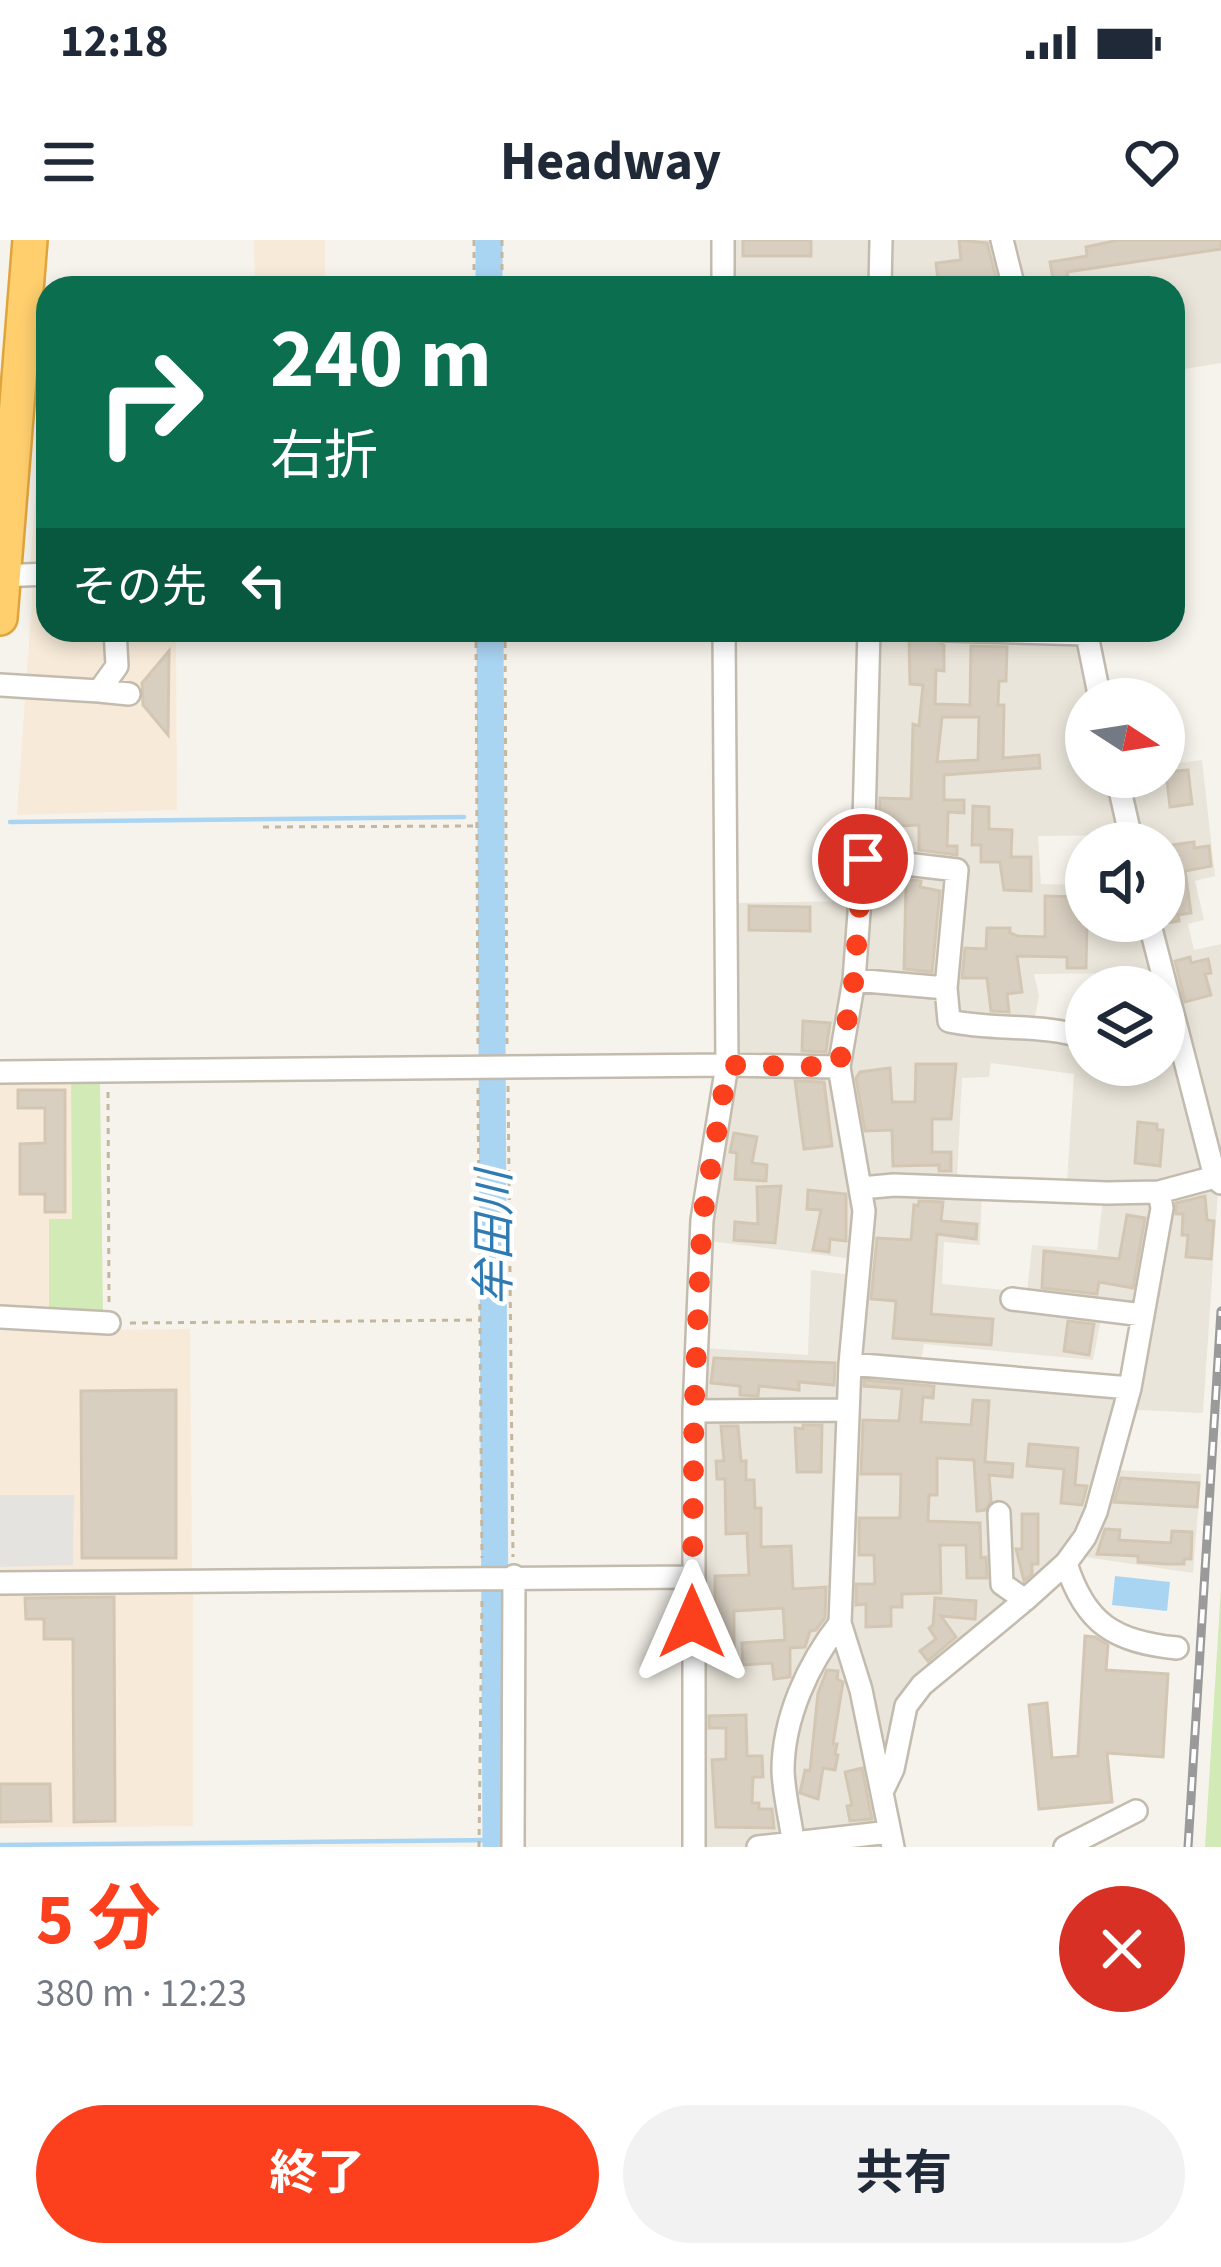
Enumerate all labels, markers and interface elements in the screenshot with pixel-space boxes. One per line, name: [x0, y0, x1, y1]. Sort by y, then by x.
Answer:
text: 12:18: [60, 10, 169, 74]
text: Headway: [500, 124, 721, 201]
icon: menu: [36, 129, 102, 195]
icon: heart: [1119, 129, 1185, 195]
text: 240 m: [270, 300, 492, 420]
icon: right: [72, 324, 228, 480]
text: 右折: [270, 419, 378, 496]
icon: left: [231, 552, 297, 618]
text: その先: [72, 556, 207, 620]
north arrow: [1065, 678, 1185, 798]
map controls: [1065, 678, 1185, 1086]
pin: [812, 808, 914, 910]
button: sound: [1065, 822, 1185, 942]
icon: arrive: [830, 826, 896, 892]
button: layers: [1065, 966, 1185, 1086]
water label: 牟田川: [463, 1167, 527, 1306]
position arrow: [629, 1559, 755, 1685]
text: 5 分: [36, 1869, 160, 1972]
button: close: [1059, 1886, 1185, 2012]
text: 380 m · 12:23: [36, 1966, 247, 2022]
button: 終了: [36, 2105, 599, 2243]
button: 共有: [623, 2105, 1185, 2243]

